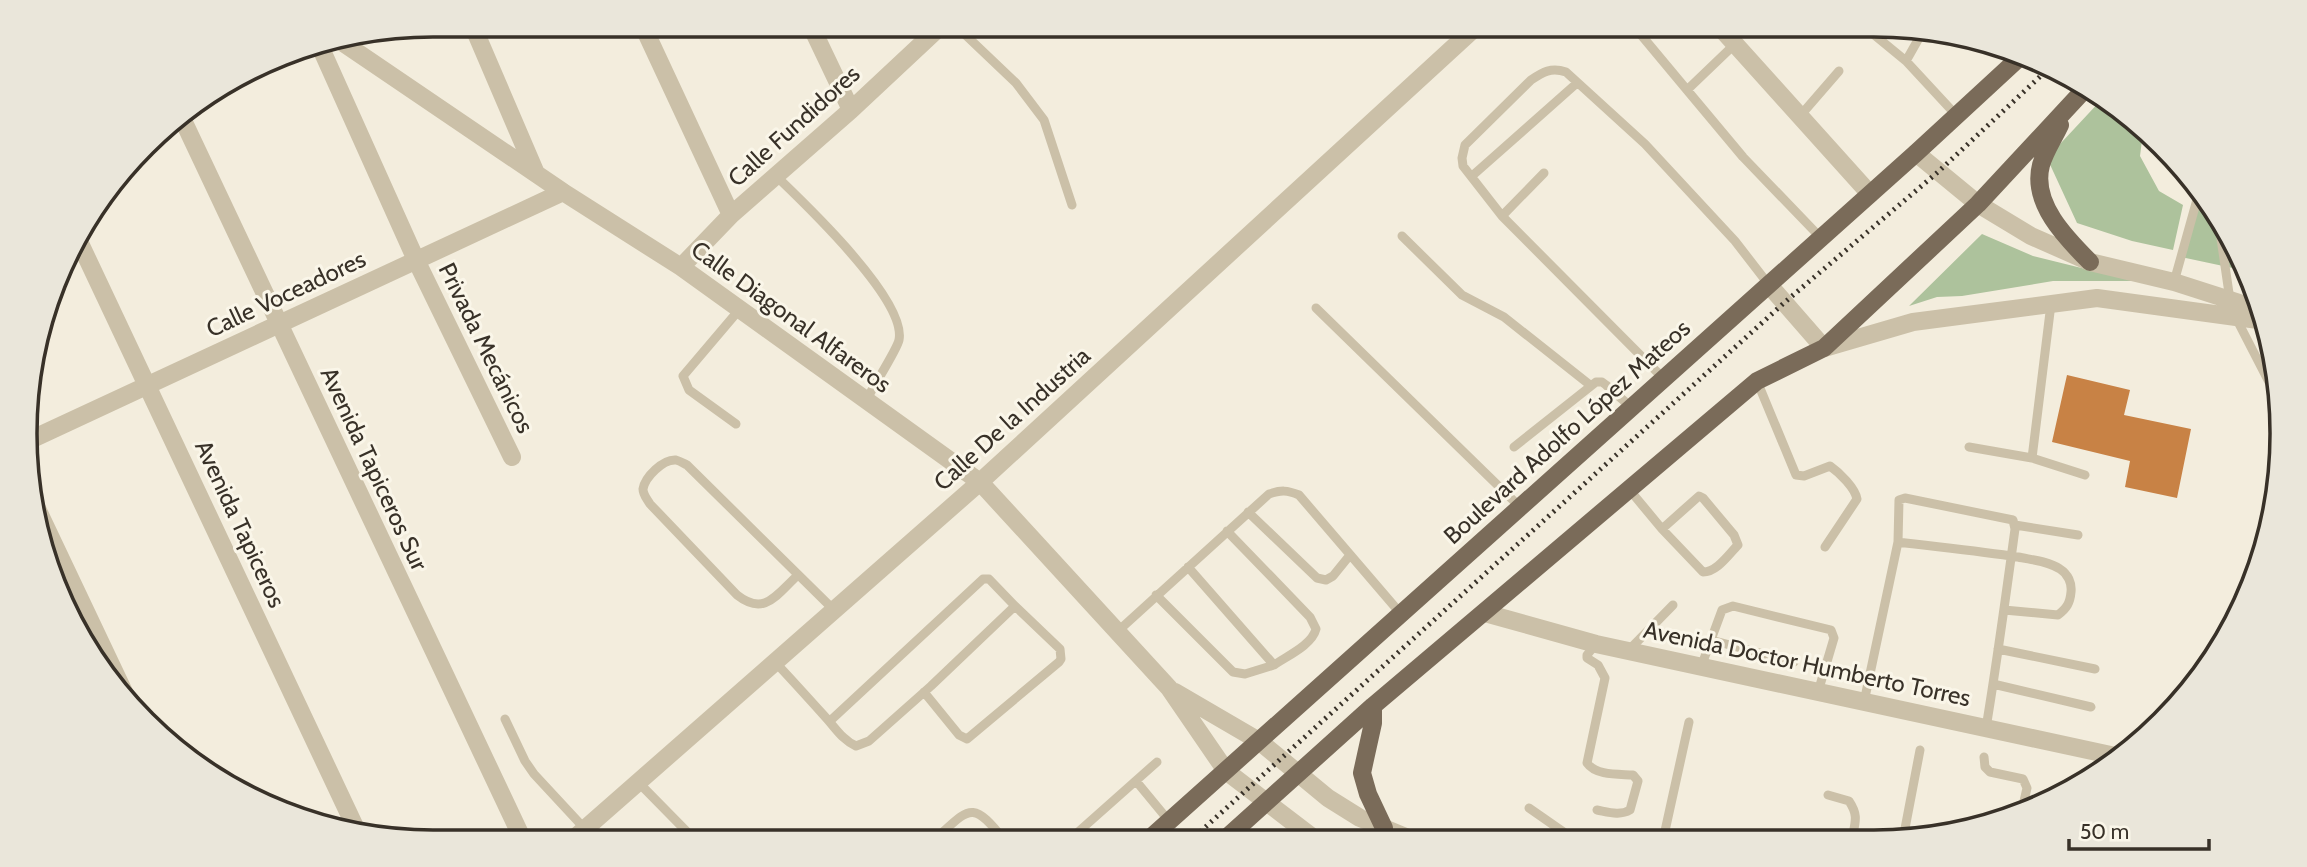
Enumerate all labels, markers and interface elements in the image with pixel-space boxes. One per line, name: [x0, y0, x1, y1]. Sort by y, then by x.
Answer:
street label: Calle Fundidores: [722, 59, 866, 192]
street label: Calle Diagonal Alfareros: [686, 234, 897, 399]
street label: Calle Voceadores: [202, 244, 370, 343]
street label: Privada Mecánicos: [433, 258, 540, 438]
street label: Boulevard Adolfo López Mateos: [1438, 313, 1696, 550]
street label: Calle De la Industria: [928, 341, 1096, 496]
street label: Avenida Tapiceros Sur: [315, 363, 434, 575]
street label: Avenida Tapiceros: [189, 435, 292, 612]
street label: Avenida Doctor Humberto Torres: [1641, 615, 1973, 712]
scale bar: [2069, 808, 2209, 852]
text: 50 m: [2080, 819, 2129, 844]

